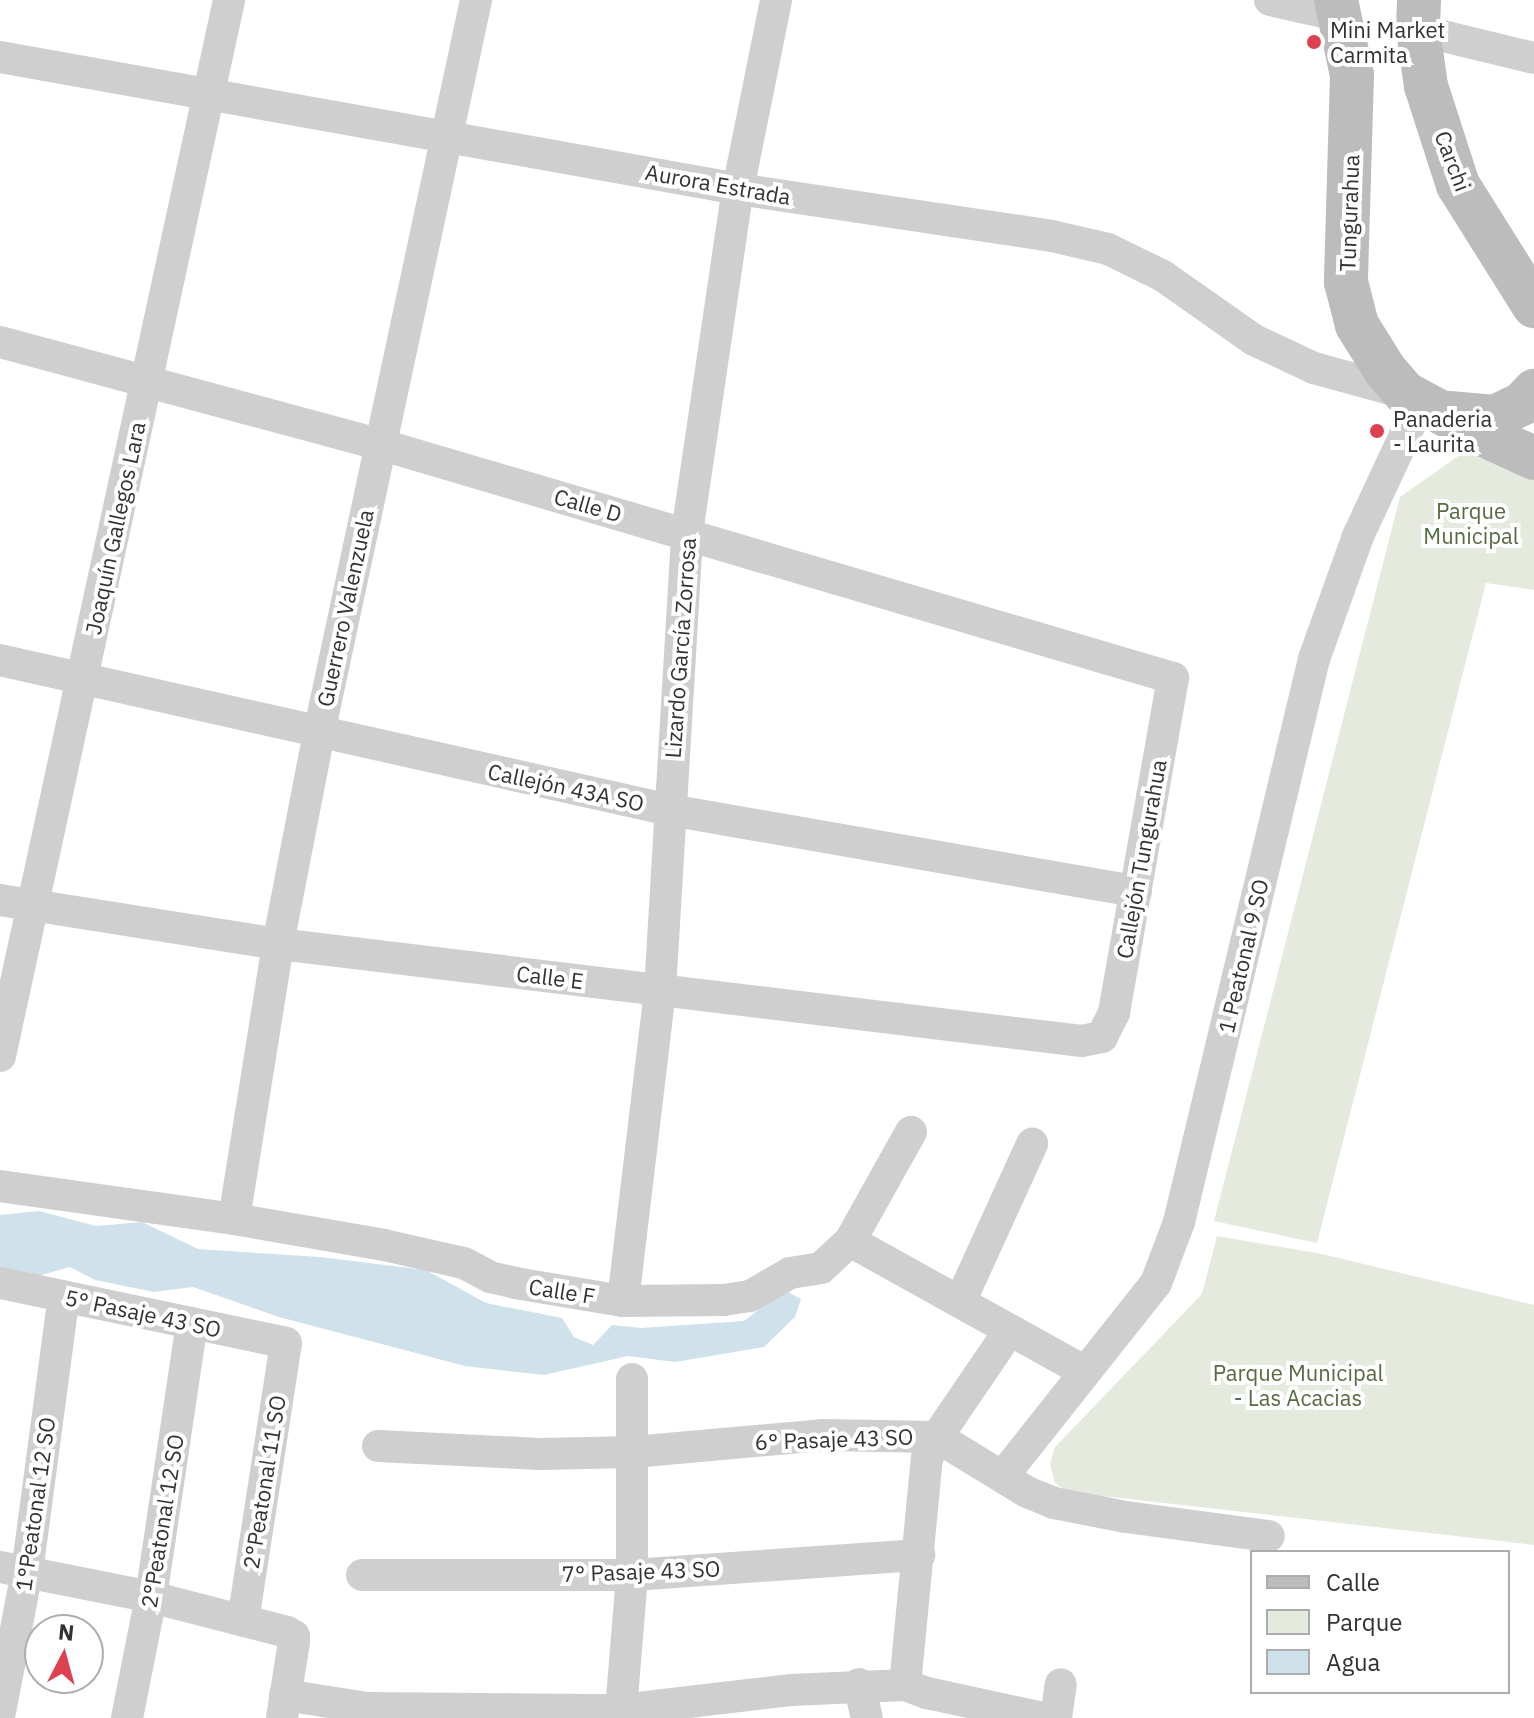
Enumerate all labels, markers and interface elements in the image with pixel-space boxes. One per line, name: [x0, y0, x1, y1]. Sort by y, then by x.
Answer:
place label: Mini Market Carmita: [1330, 16, 1445, 68]
marker: Mini Market Carmita: [1305, 33, 1323, 51]
street label: Carchi: [1429, 127, 1477, 195]
street label: Tungurahua: [1334, 154, 1364, 272]
street label: Aurora Estrada: [643, 158, 793, 210]
place label: Panaderia - Laurita: [1393, 405, 1492, 456]
street label: Joaquín Gallegos Lara: [80, 419, 150, 637]
marker: Panaderia - Laurita: [1368, 422, 1386, 440]
street label: Calle D: [551, 483, 625, 527]
park label: Parque Municipal: [1423, 497, 1519, 548]
street label: Guerrero Valenzuela: [311, 507, 379, 709]
street label: Lizardo García Zorrosa: [659, 537, 701, 759]
street label: Callejón Tungurahua: [1110, 757, 1172, 961]
street label: Callejón 43A SO: [486, 758, 646, 816]
street label: 1 Peatonal 9 SO: [1212, 876, 1274, 1036]
street label: Calle E: [515, 960, 585, 994]
street label: Calle F: [527, 1273, 597, 1309]
street label: 5° Pasaje 43 SO: [63, 1284, 223, 1342]
park label: Parque Municipal - Las Acacias: [1213, 1359, 1383, 1410]
street label: 2°Peatonal 11 SO: [237, 1393, 291, 1571]
street label: 1°Peatonal 12 SO: [10, 1415, 60, 1593]
street label: 6° Pasaje 43 SO: [754, 1423, 914, 1455]
street label: 2°Peatonal 12 SO: [135, 1432, 189, 1610]
legend: [1250, 1550, 1510, 1694]
street label: 7° Pasaje 43 SO: [561, 1555, 721, 1587]
text: Calle: [1326, 1566, 1380, 1598]
text: Parque: [1326, 1606, 1403, 1638]
north arrow: [24, 1614, 104, 1694]
text: N: [57, 1616, 76, 1647]
text: Agua: [1326, 1646, 1380, 1678]

